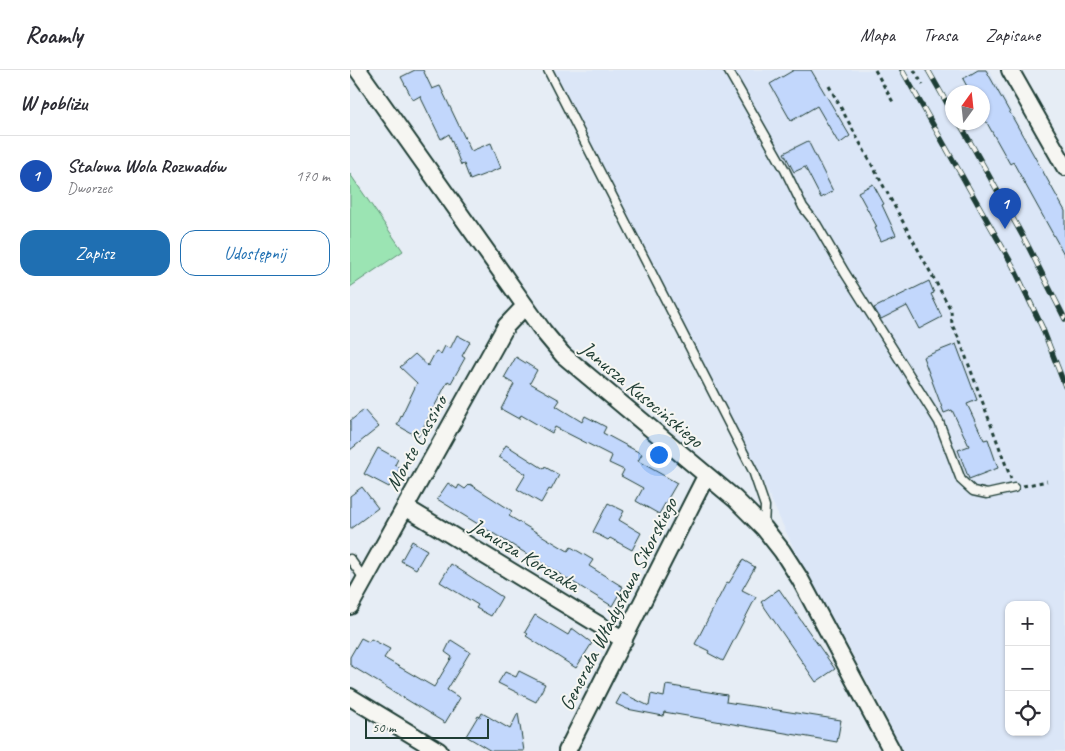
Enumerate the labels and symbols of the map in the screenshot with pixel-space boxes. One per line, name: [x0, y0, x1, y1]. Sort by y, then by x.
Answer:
north arrow: [945, 85, 990, 130]
pin: 1: [989, 188, 1021, 229]
street label: Janusza Kusocińskiego: [574, 334, 710, 454]
street label: Monte Cassino: [379, 389, 454, 495]
your location: [646, 442, 672, 468]
street label: Generała Władysława Sikorskiego: [553, 492, 684, 715]
street label: Janusza Korczaka: [465, 512, 587, 599]
scale bar: [365, 716, 489, 739]

